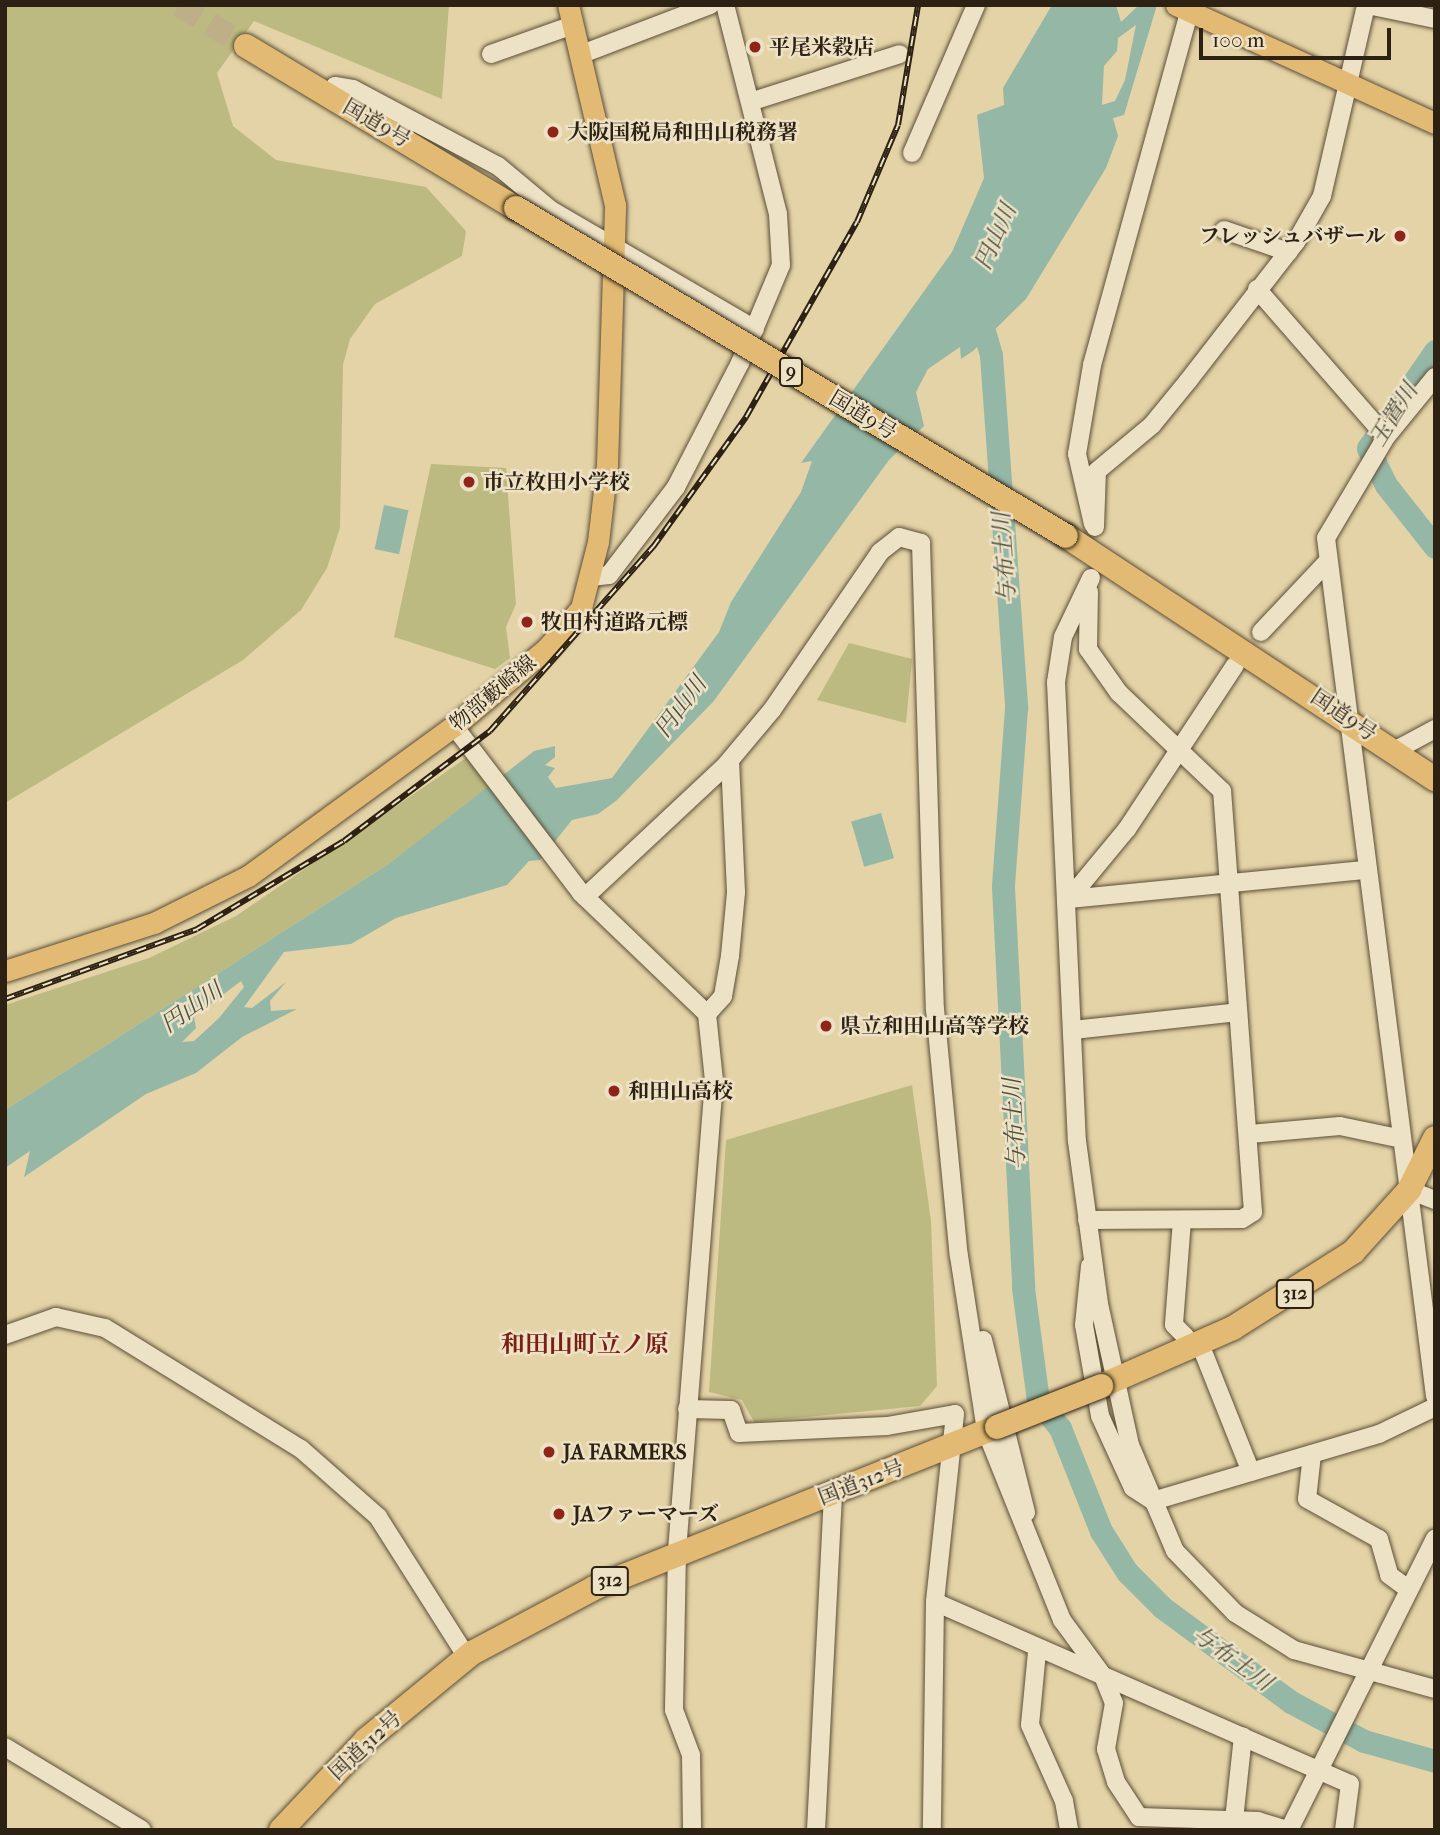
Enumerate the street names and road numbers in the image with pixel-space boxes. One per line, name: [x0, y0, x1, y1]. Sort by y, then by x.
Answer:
street label: 国道9号: [339, 94, 415, 152]
road number: 9: [779, 356, 803, 388]
street label: 国道9号: [825, 385, 901, 445]
street label: 物部藪崎線: [445, 650, 541, 736]
street label: 国道9号: [1306, 684, 1382, 746]
road number: 312: [1276, 1278, 1314, 1310]
street label: 国道312号: [815, 1454, 907, 1510]
road number: 312: [591, 1566, 629, 1596]
street label: 国道312号: [324, 1705, 406, 1785]

